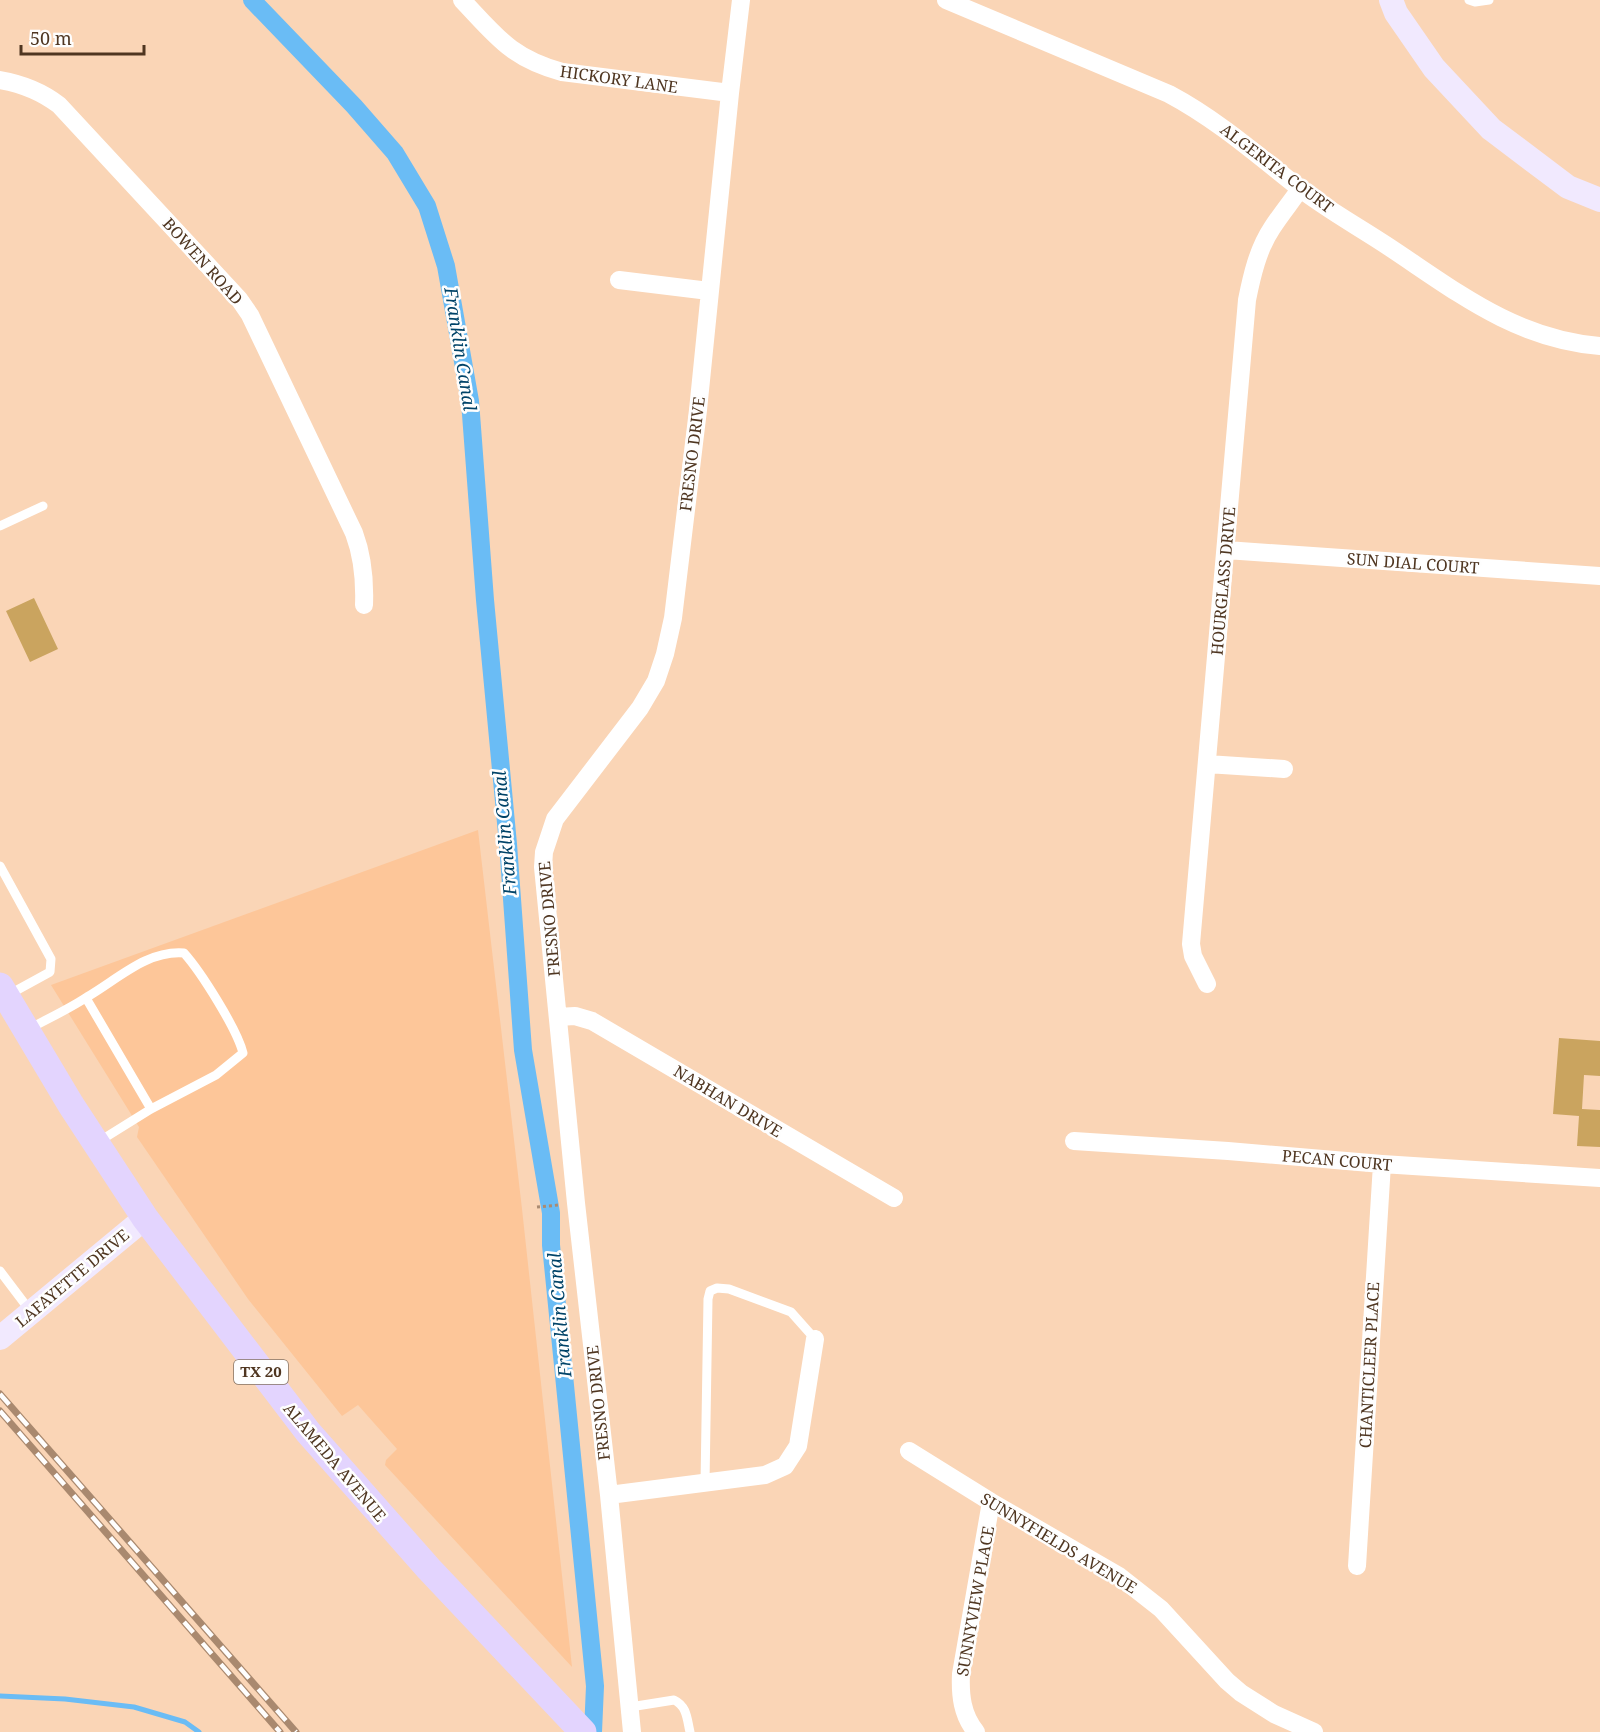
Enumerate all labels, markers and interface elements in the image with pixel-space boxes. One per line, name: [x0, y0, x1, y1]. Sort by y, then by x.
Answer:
scale bar: [21, 18, 144, 56]
text: 50 m: [30, 26, 72, 50]
street label: HICKORY LANE: [559, 60, 679, 98]
street label: ALGERITA COURT: [1216, 118, 1338, 218]
street label: BOWEN ROAD: [158, 213, 248, 309]
water label: Franklin Canal: [439, 284, 483, 413]
street label: FRESNO DRIVE: [674, 395, 710, 513]
street label: HOURGLASS DRIVE: [1206, 506, 1240, 656]
street label: SUN DIAL COURT: [1346, 547, 1480, 579]
water label: Franklin Canal: [487, 769, 521, 897]
street label: FRESNO DRIVE: [533, 860, 565, 978]
street label: NABHAN DRIVE: [670, 1060, 786, 1142]
street label: PECAN COURT: [1281, 1144, 1393, 1176]
street label: LAFAYETTE DRIVE: [10, 1224, 134, 1332]
water label: Franklin Canal: [542, 1251, 576, 1379]
street label: CHANTICLEER PLACE: [1354, 1281, 1384, 1449]
street label: FRESNO DRIVE: [581, 1344, 615, 1462]
road number: TX 20: [234, 1360, 288, 1384]
street label: ALAMEDA AVENUE: [279, 1398, 391, 1526]
street label: SUNNYFIELDS AVENUE: [977, 1488, 1141, 1598]
street label: SUNNYVIEW PLACE: [951, 1524, 999, 1678]

